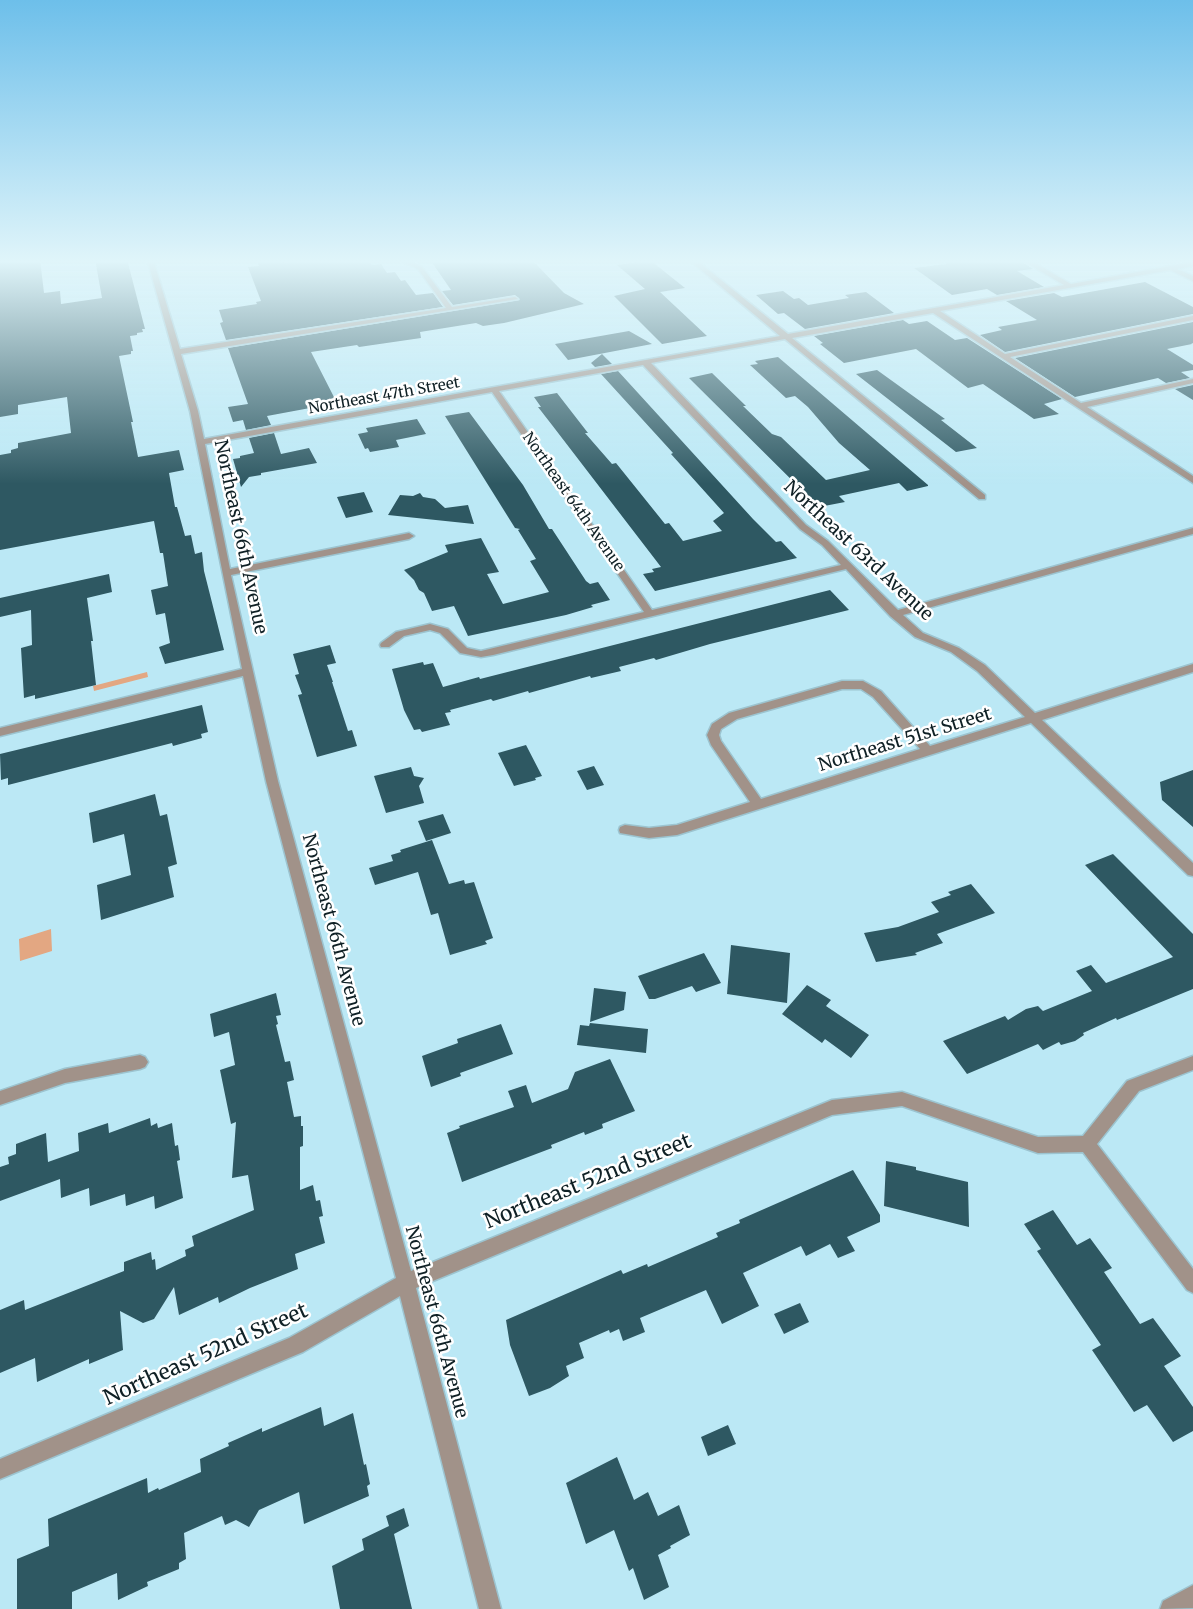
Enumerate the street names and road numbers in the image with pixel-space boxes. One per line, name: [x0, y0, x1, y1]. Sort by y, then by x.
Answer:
street label: Northeast 47th Street: [307, 374, 461, 418]
street label: Northeast 64th Avenue: [518, 429, 628, 575]
street label: Northeast 66th Avenue: [209, 438, 271, 636]
street label: Northeast 63rd Avenue: [779, 476, 937, 626]
street label: Northeast 51st Street: [816, 703, 994, 777]
street label: Northeast 66th Avenue: [297, 832, 369, 1028]
street label: Northeast 52nd Street: [481, 1129, 695, 1235]
street label: Northeast 66th Avenue: [400, 1224, 472, 1420]
street label: Northeast 52nd Street: [100, 1299, 312, 1411]

